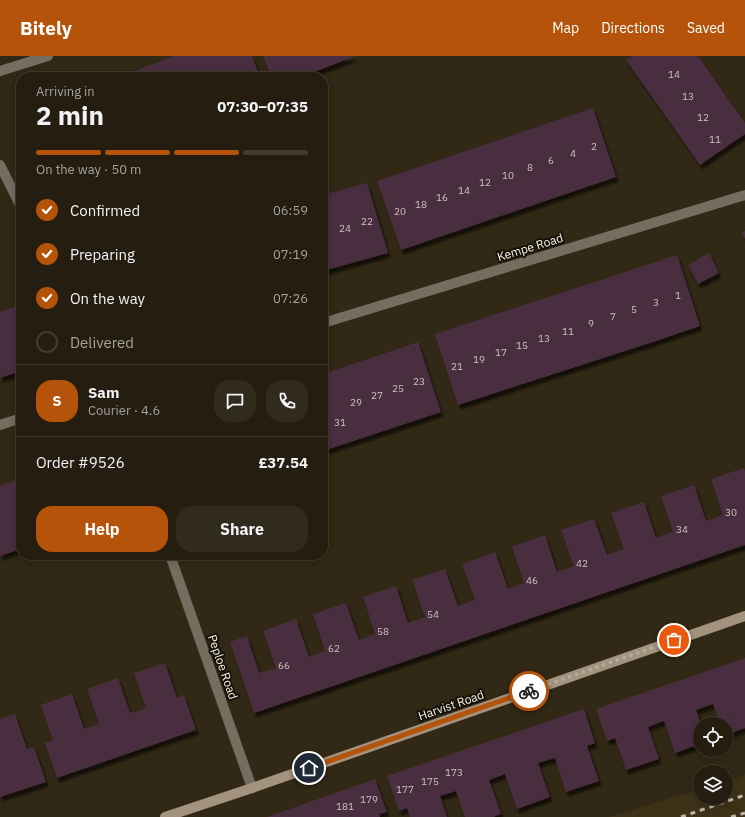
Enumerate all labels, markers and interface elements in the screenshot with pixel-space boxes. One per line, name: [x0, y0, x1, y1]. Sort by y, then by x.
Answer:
text: Bitely: [20, 16, 72, 40]
text: Map: [552, 19, 579, 37]
text: Directions: [601, 19, 665, 37]
text: Saved: [687, 19, 725, 37]
house number: 14: [668, 68, 680, 81]
text: Arriving in: [36, 83, 95, 100]
house number: 13: [682, 90, 694, 103]
text: 07:30–07:35: [217, 97, 308, 116]
text: 2 min: [36, 98, 104, 132]
house number: 12: [697, 111, 709, 124]
house number: 11: [709, 133, 721, 146]
house number: 2: [591, 140, 597, 153]
house number: 4: [570, 147, 576, 160]
house number: 6: [548, 154, 554, 167]
text: On the way · 50 m: [36, 161, 141, 178]
house number: 8: [527, 161, 533, 174]
house number: 10: [502, 169, 514, 182]
house number: 12: [479, 176, 491, 189]
house number: 14: [458, 184, 470, 197]
house number: 16: [436, 191, 448, 204]
house number: 18: [415, 198, 427, 211]
icon: check: [36, 199, 58, 221]
text: Confirmed: [70, 201, 140, 220]
text: 06:59: [273, 202, 308, 219]
house number: 20: [394, 205, 406, 218]
house number: 22: [361, 215, 373, 228]
house number: 24: [339, 222, 351, 235]
street label: Kempe Road: [495, 230, 565, 264]
icon: check: [36, 243, 58, 265]
text: Preparing: [70, 245, 135, 264]
text: 07:19: [273, 246, 308, 263]
icon: check: [36, 287, 58, 309]
text: On the way: [70, 289, 145, 308]
house number: 1: [675, 289, 681, 302]
text: 07:26: [273, 290, 308, 307]
house number: 3: [653, 296, 659, 309]
house number: 5: [631, 303, 637, 316]
house number: 7: [610, 310, 616, 323]
house number: 9: [588, 317, 594, 330]
house number: 11: [562, 325, 574, 338]
house number: 13: [538, 332, 550, 345]
text: Delivered: [70, 333, 134, 352]
house number: 15: [516, 339, 528, 352]
house number: 17: [495, 346, 507, 359]
house number: 19: [473, 353, 485, 366]
house number: 21: [451, 360, 463, 373]
house number: 23: [413, 375, 425, 388]
button: chat: [214, 380, 256, 422]
button: phone: [266, 380, 308, 422]
house number: 25: [392, 382, 404, 395]
text: Sam: [88, 383, 119, 402]
house number: 27: [371, 389, 383, 402]
text: S: [52, 391, 62, 410]
house number: 29: [350, 396, 362, 409]
text: Courier · 4.6: [88, 402, 160, 419]
house number: 31: [334, 416, 346, 429]
text: Order #9526: [36, 453, 125, 472]
text: £37.54: [259, 453, 308, 472]
button: Help: [36, 506, 168, 552]
button: Share: [176, 506, 308, 552]
house number: 30: [725, 506, 737, 519]
house number: 34: [676, 523, 688, 536]
house number: 42: [576, 557, 588, 570]
house number: 46: [526, 574, 538, 587]
house number: 54: [427, 608, 439, 621]
pin: [657, 623, 691, 657]
house number: 58: [377, 625, 389, 638]
icon: bag: [663, 629, 685, 651]
street label: Peploe Road: [205, 633, 241, 701]
house number: 62: [328, 642, 340, 655]
house number: 66: [278, 659, 290, 672]
courier: [509, 671, 549, 711]
icon: bike: [518, 680, 540, 702]
street label: Harvist Road: [416, 687, 486, 723]
map controls: [693, 717, 733, 805]
button: locate: [693, 717, 733, 757]
pin: [292, 751, 326, 785]
icon: home: [298, 757, 320, 779]
button: layers: [693, 765, 733, 805]
house number: 173: [445, 766, 463, 779]
house number: 175: [421, 775, 439, 788]
house number: 177: [396, 783, 414, 796]
house number: 179: [360, 793, 378, 806]
house number: 181: [336, 800, 354, 813]

